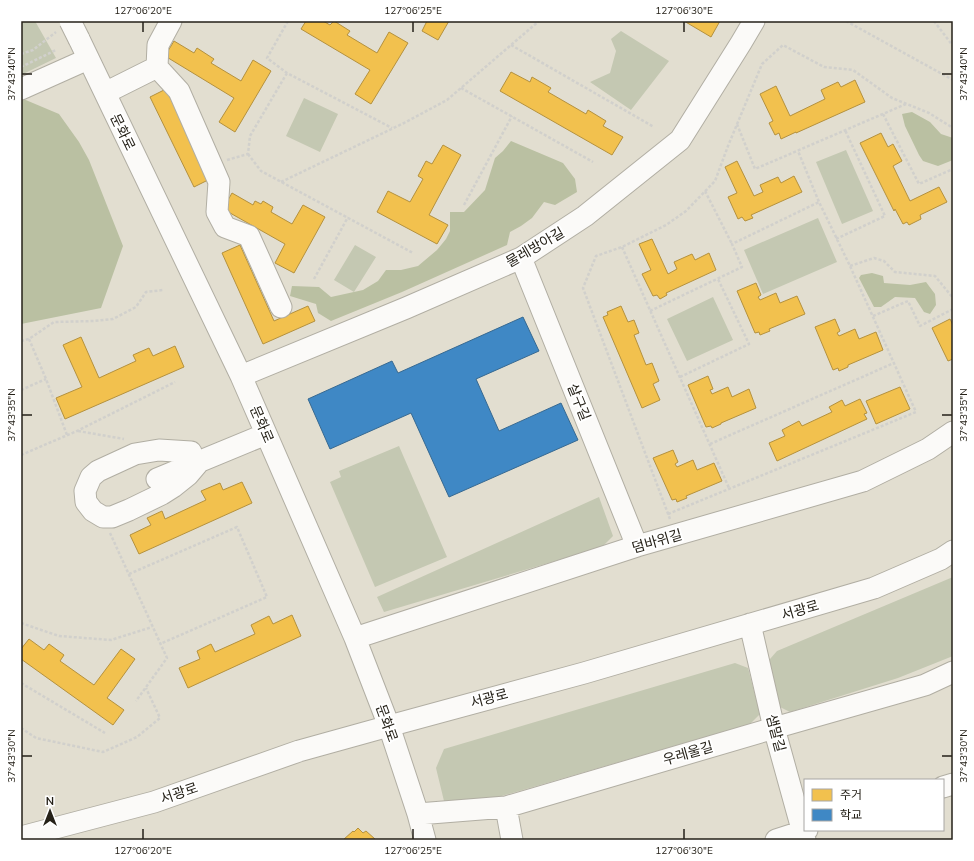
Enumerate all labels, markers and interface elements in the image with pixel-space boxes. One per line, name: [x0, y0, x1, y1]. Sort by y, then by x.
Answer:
text: 127°06'20"E: [114, 4, 172, 17]
text: 127°06'25"E: [384, 4, 442, 17]
text: 127°06'30"E: [655, 4, 713, 17]
text: 37°43'40"N: [5, 47, 18, 101]
text: 37°43'40"N: [957, 47, 970, 101]
street label: 문화로: [106, 111, 140, 153]
street label: 물레방아길: [503, 223, 567, 271]
street label: 살구길: [563, 381, 595, 423]
text: 37°43'35"N: [5, 388, 18, 442]
text: 37°43'35"N: [957, 388, 970, 442]
street label: 문화로: [246, 403, 278, 445]
street label: 덤바위길: [630, 525, 684, 557]
street label: 서광로: [779, 596, 821, 624]
street label: 서광로: [468, 684, 510, 712]
street label: 문화로: [372, 702, 402, 744]
street label: 샘말길: [762, 712, 790, 754]
text: 37°43'30"N: [5, 729, 18, 783]
text: 37°43'30"N: [957, 729, 970, 783]
street label: 우레울길: [661, 737, 715, 769]
street label: 서광로: [158, 778, 200, 808]
legend: [804, 779, 944, 831]
text: 주거: [840, 787, 862, 802]
north arrow: [30, 791, 70, 831]
text: N: [46, 794, 54, 808]
text: 학교: [840, 807, 862, 822]
text: 127°06'20"E: [114, 844, 172, 857]
text: 127°06'25"E: [384, 844, 442, 857]
text: 127°06'30"E: [655, 844, 713, 857]

